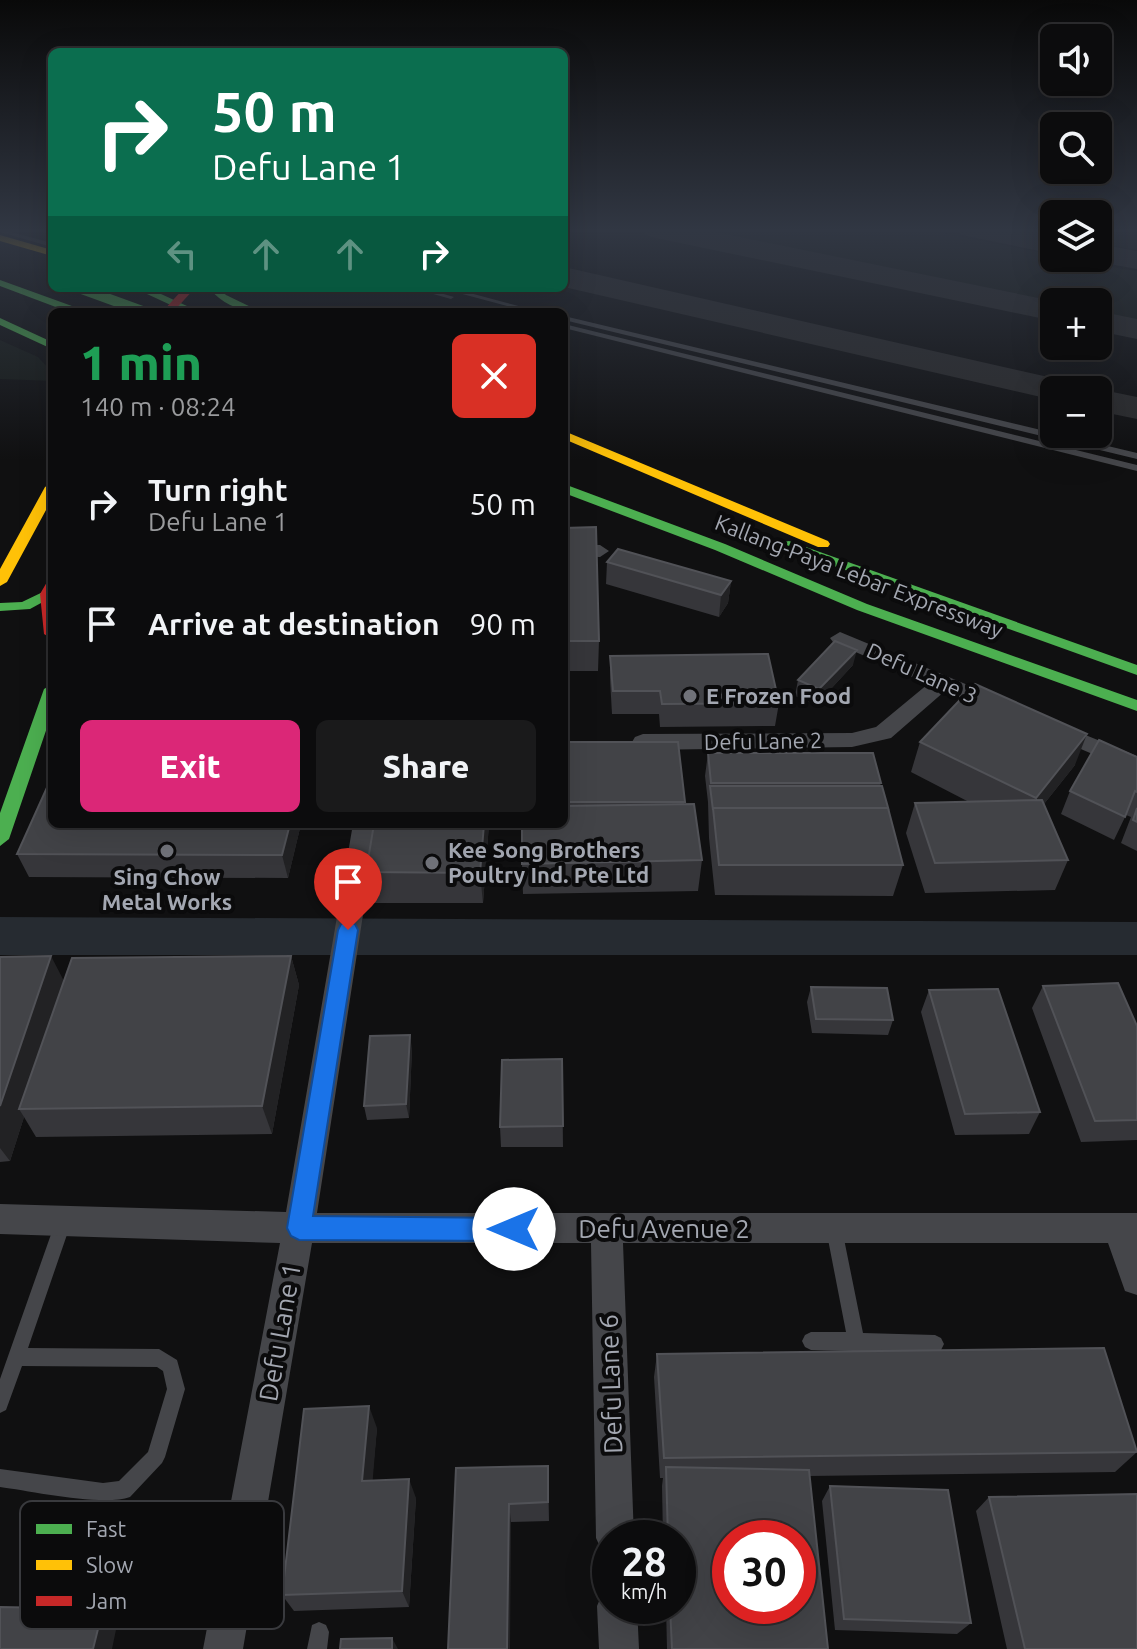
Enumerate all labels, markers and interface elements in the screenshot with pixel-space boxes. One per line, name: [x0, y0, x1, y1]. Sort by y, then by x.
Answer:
map controls: [1040, 24, 1112, 448]
button: sound: [1040, 24, 1112, 96]
icon: right: [80, 80, 184, 184]
text: 50 m: [212, 80, 337, 143]
button: search: [1040, 112, 1112, 184]
text: Defu Lane 1: [212, 146, 406, 187]
button: layers: [1040, 200, 1112, 272]
icon: left: [160, 232, 204, 276]
icon: ahead: [244, 232, 288, 276]
icon: ahead: [328, 232, 372, 276]
icon: right: [412, 232, 456, 276]
button: +: [1040, 288, 1112, 360]
button: close: [452, 334, 536, 418]
text: 1 min: [80, 335, 202, 389]
button: −: [1040, 376, 1112, 448]
text: 140 m · 08:24: [80, 392, 236, 421]
text: Turn right: [148, 473, 288, 507]
icon: right: [80, 482, 124, 526]
text: 50 m: [469, 487, 536, 521]
text: Defu Lane 1: [148, 507, 288, 536]
street label: Kallang-Paya Lebar Expressway: [712, 509, 1007, 642]
icon: arrive: [80, 602, 124, 646]
text: Arrive at destination: [148, 607, 440, 641]
text: 90 m: [469, 607, 536, 641]
street label: Defu Lane 3: [863, 637, 981, 708]
place label: E Frozen Food: [706, 683, 851, 708]
marker: E Frozen Food: [681, 687, 699, 705]
button: Exit: [80, 720, 300, 812]
button: Share: [316, 720, 536, 812]
street label: Defu Lane 2: [704, 727, 822, 754]
place label: Kee Song Brothers Poultry Ind. Pte Ltd: [448, 837, 649, 887]
marker: Sing Chow Metal Works: [158, 842, 176, 860]
pin: [314, 848, 382, 930]
marker: Kee Song Brothers Poultry Ind. Pte Ltd: [423, 854, 441, 872]
icon: arrive: [326, 860, 370, 904]
place label: Sing Chow Metal Works: [102, 864, 232, 914]
position arrow: [472, 1187, 556, 1271]
street label: Defu Avenue 2: [578, 1214, 750, 1243]
street label: Defu Lane 1: [253, 1261, 306, 1403]
street label: Defu Lane 6: [594, 1314, 627, 1454]
legend: [20, 1501, 284, 1629]
text: Fast: [86, 1516, 127, 1541]
speed limit sign: 30: [712, 1520, 816, 1624]
text: 28: [621, 1539, 667, 1584]
text: Slow: [86, 1552, 133, 1577]
text: km/h: [621, 1580, 667, 1603]
text: Jam: [86, 1588, 127, 1613]

